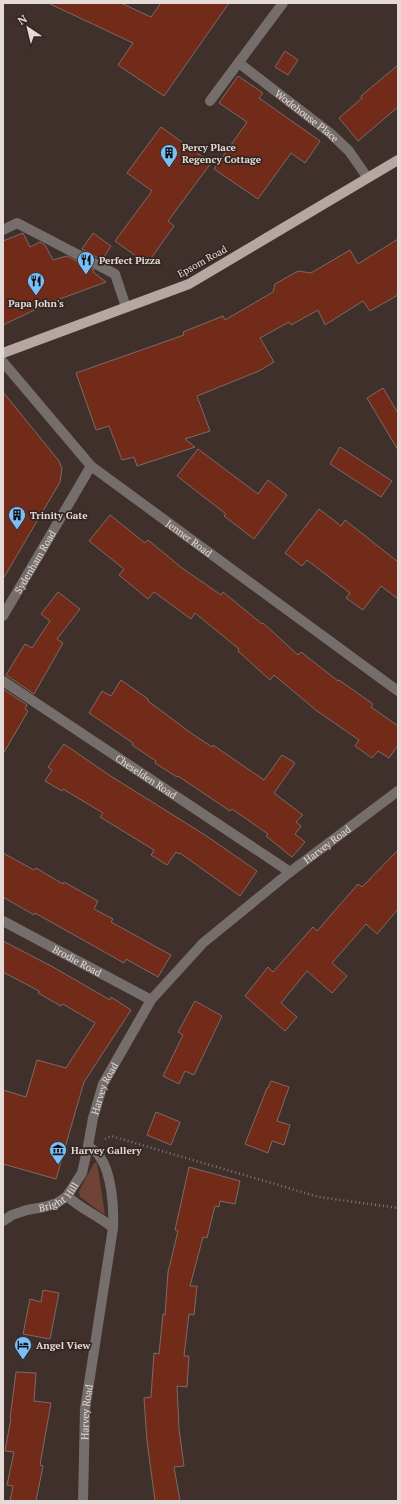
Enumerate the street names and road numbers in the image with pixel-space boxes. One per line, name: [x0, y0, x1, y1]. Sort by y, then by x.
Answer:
street label: Wodehouse Place: [272, 87, 341, 145]
street label: Epsom Road: [175, 242, 230, 280]
street label: Jenner Road: [163, 517, 215, 560]
street label: Sydenham Road: [12, 527, 59, 596]
street label: Cheselden Road: [113, 752, 179, 802]
street label: Harvey Road: [301, 822, 354, 867]
street label: Brodie Road: [50, 943, 104, 980]
street label: Harvey Road: [88, 1060, 121, 1116]
street label: Bright Hill: [38, 1180, 81, 1215]
street label: Harvey Road: [78, 1383, 96, 1440]

